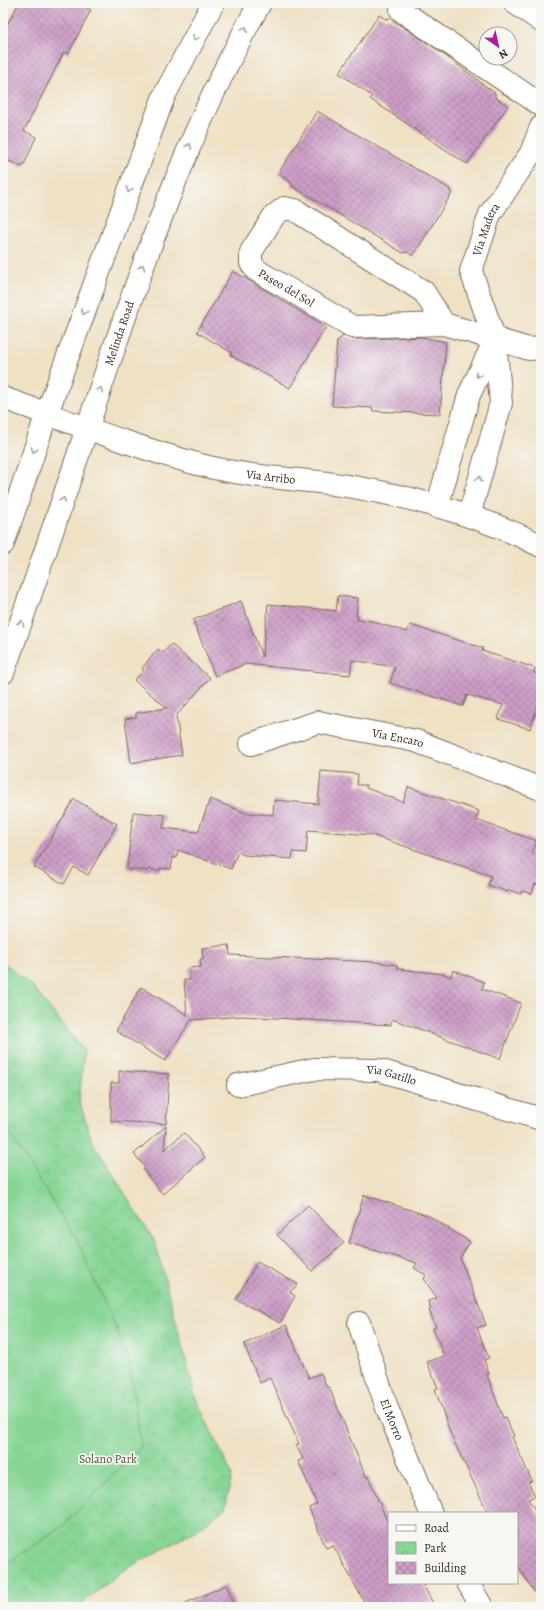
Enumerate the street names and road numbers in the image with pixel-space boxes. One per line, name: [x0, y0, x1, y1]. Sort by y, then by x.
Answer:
street label: Via Madera: [468, 199, 504, 259]
street label: Paseo del Sol: [255, 265, 317, 311]
street label: Melinda Road: [101, 298, 138, 368]
street label: Via Arribo: [244, 466, 296, 488]
street label: Via Encaro: [370, 724, 426, 751]
street label: Via Gatillo: [366, 1062, 418, 1089]
street label: El Morro: [377, 1397, 408, 1443]

